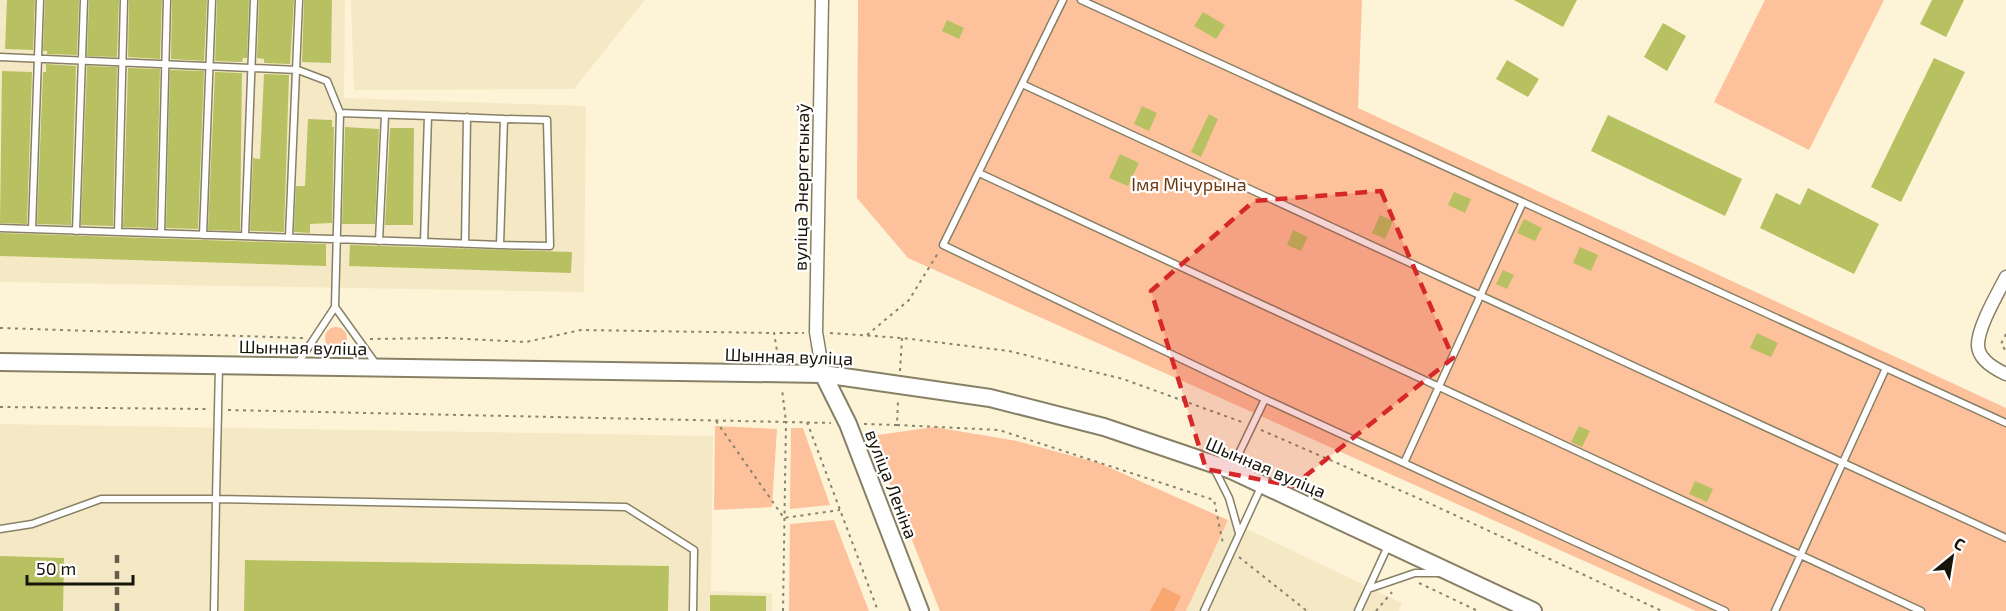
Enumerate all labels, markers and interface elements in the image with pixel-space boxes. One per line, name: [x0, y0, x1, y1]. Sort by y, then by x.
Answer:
street label: вуліца Энергетыкаў: [789, 103, 813, 271]
park label: Імя Мічурына: [1131, 173, 1247, 195]
street label: Шынная вуліца: [239, 335, 367, 359]
street label: Шынная вуліца: [724, 343, 854, 369]
street label: вуліца Леніна: [861, 426, 923, 542]
street label: Шынная вуліца: [1203, 432, 1329, 502]
north arrow: [1922, 527, 1982, 587]
text: С: [1951, 533, 1969, 554]
scale bar: [27, 548, 134, 586]
text: 50 m: [36, 557, 76, 579]

